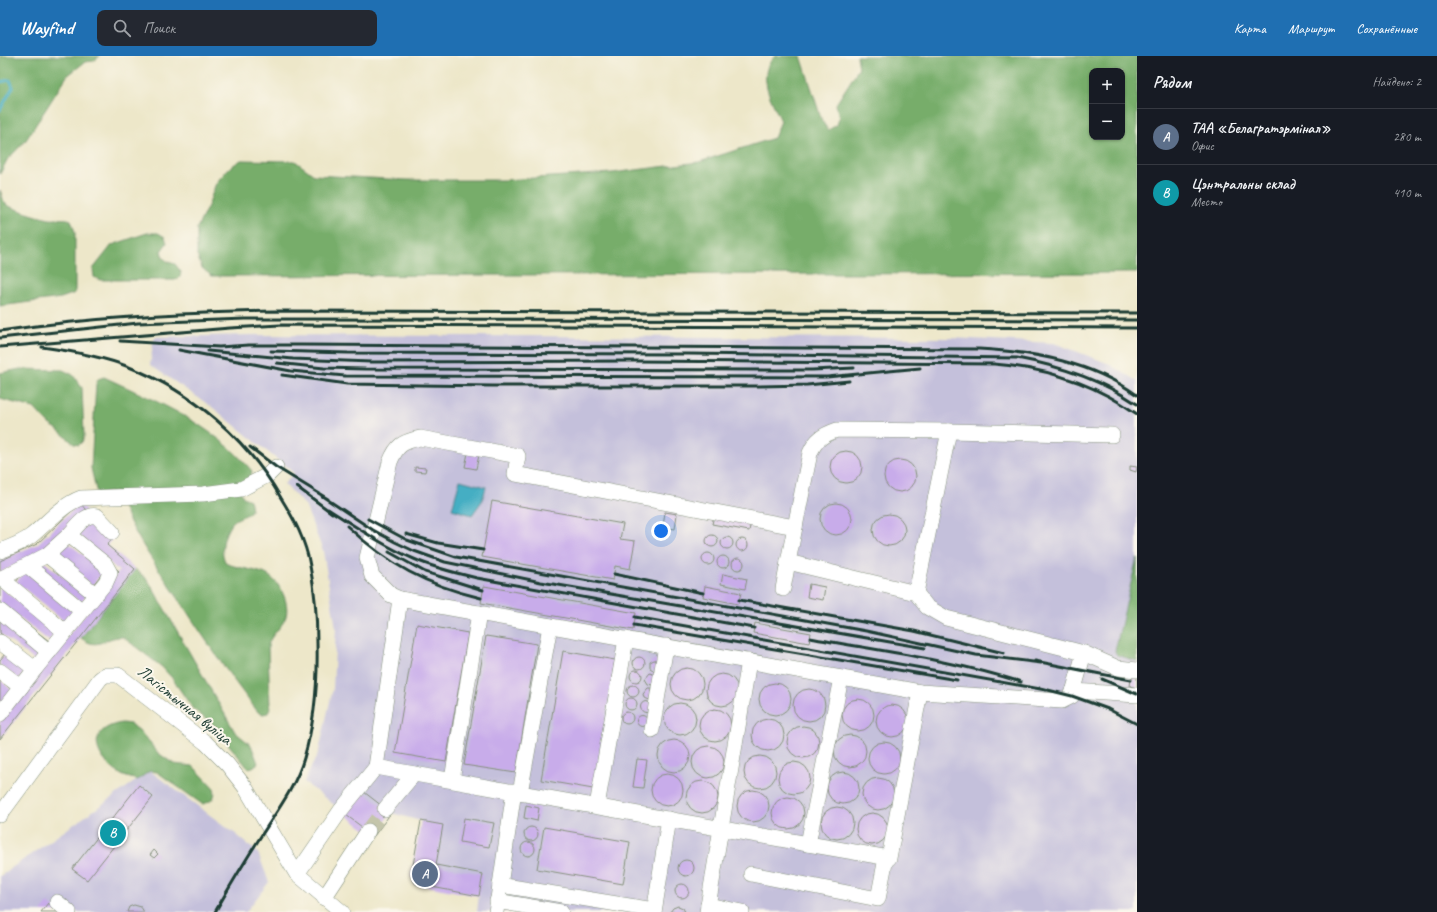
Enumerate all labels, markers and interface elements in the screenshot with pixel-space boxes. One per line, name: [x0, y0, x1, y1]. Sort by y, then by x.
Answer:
search box: [97, 10, 377, 46]
text: Wayfind: [20, 16, 73, 40]
icon: search: [111, 17, 133, 39]
text: Поиск: [143, 19, 175, 38]
text: Карта: [1234, 20, 1266, 37]
text: Маршрут: [1288, 20, 1334, 37]
text: Сохранённые: [1356, 20, 1417, 37]
map controls: [1089, 68, 1125, 140]
button: +: [1089, 68, 1125, 104]
text: Рядом: [1153, 72, 1191, 93]
text: Найдено: 2: [1373, 74, 1421, 90]
button: −: [1089, 104, 1125, 140]
text: ТАА «Белагратэрмінал»: [1191, 119, 1331, 138]
text: A: [1163, 129, 1169, 145]
text: 280 m: [1393, 129, 1421, 145]
text: Офис: [1191, 138, 1214, 154]
text: Цэнтральны склад: [1191, 175, 1295, 194]
text: B: [1163, 185, 1169, 201]
text: 410 m: [1393, 185, 1421, 201]
text: Место: [1191, 194, 1222, 210]
your location: [651, 521, 671, 541]
street label: Лагістычная вуліца: [134, 661, 238, 750]
pin: B: [100, 818, 126, 848]
pin: A: [412, 859, 438, 889]

